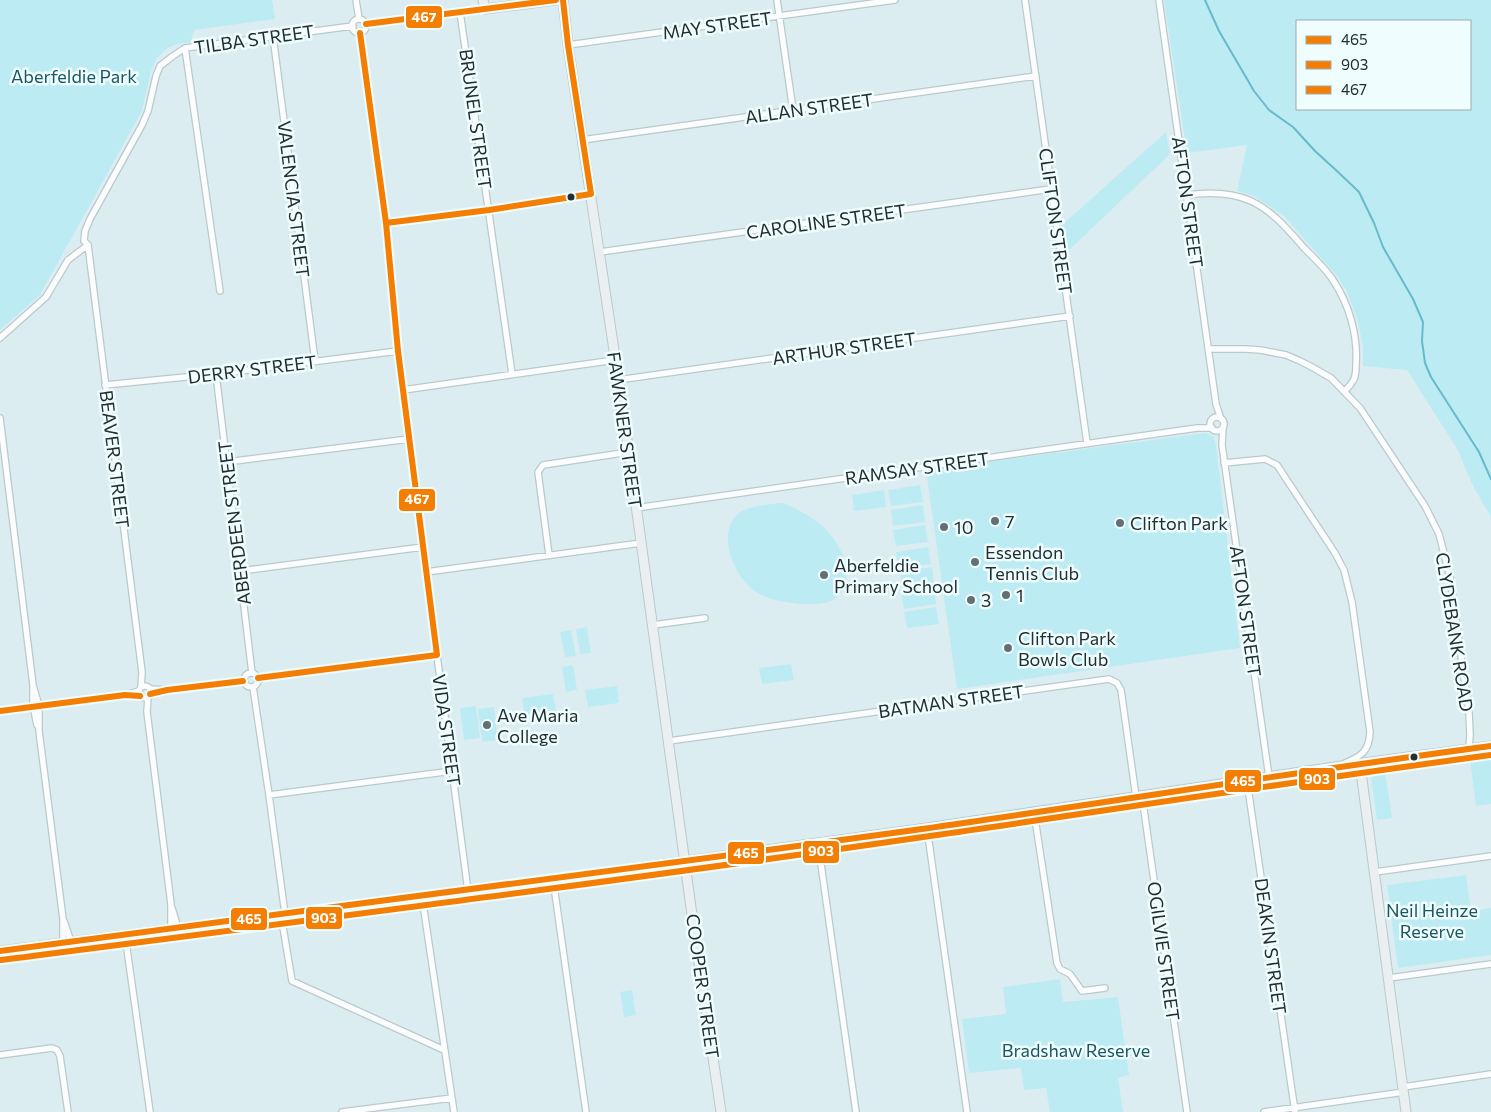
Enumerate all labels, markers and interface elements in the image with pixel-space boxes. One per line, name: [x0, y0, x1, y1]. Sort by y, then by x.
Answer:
line badge: 467: [405, 5, 443, 29]
street label: MAY STREET: [661, 6, 773, 44]
text: 467: [412, 8, 437, 25]
street label: TILBA STREET: [192, 20, 316, 58]
legend: [1296, 20, 1471, 110]
text: 465: [1341, 30, 1368, 48]
street label: BRUNEL STREET: [455, 48, 497, 190]
text: 903: [1341, 55, 1368, 73]
park label: Aberfeldie Park: [11, 65, 137, 87]
text: 467: [1341, 80, 1367, 98]
street label: ALLAN STREET: [743, 88, 875, 128]
street label: VALENCIA STREET: [273, 119, 315, 279]
street label: AFTON STREET: [1168, 135, 1208, 269]
street label: CLIFTON STREET: [1035, 146, 1077, 296]
unlabelled marker: [566, 192, 576, 202]
street label: CAROLINE STREET: [745, 199, 907, 243]
street label: ARTHUR STREET: [771, 327, 917, 369]
street label: DERRY STREET: [186, 350, 318, 388]
street label: FAWKNER STREET: [603, 350, 647, 510]
street label: BEAVER STREET: [96, 389, 134, 529]
street label: ABERDEEN STREET: [213, 440, 255, 606]
street label: RAMSAY STREET: [844, 447, 990, 489]
line badge: 467: [398, 488, 436, 512]
text: 467: [405, 490, 430, 507]
place label: 7: [1005, 510, 1015, 532]
place label: Clifton Park: [1130, 512, 1228, 534]
marker: 7: [989, 515, 1001, 527]
place label: 10: [954, 516, 973, 538]
marker: Clifton Park: [1114, 517, 1126, 529]
marker: 10: [938, 521, 950, 533]
place label: Essendon Tennis Club: [985, 541, 1079, 584]
street label: AFTON STREET: [1226, 544, 1266, 678]
street label: CLYDEBANK ROAD: [1432, 551, 1478, 713]
place label: Aberfeldie Primary School: [834, 554, 958, 597]
marker: Essendon Tennis Club: [969, 556, 981, 568]
marker: Aberfeldie Primary School: [818, 569, 830, 581]
place label: 1: [1016, 584, 1024, 606]
place label: 3: [981, 589, 991, 611]
marker: 1: [1000, 589, 1012, 601]
marker: 3: [965, 594, 977, 606]
place label: Clifton Park Bowls Club: [1018, 627, 1116, 670]
marker: Clifton Park Bowls Club: [1002, 642, 1014, 654]
street label: VIDA STREET: [428, 673, 466, 787]
street label: BATMAN STREET: [877, 680, 1025, 722]
place label: Ave Maria College: [497, 704, 578, 747]
marker: Ave Maria College: [481, 719, 493, 731]
unlabelled marker: [1409, 752, 1419, 762]
line badge: 903: [1298, 767, 1336, 791]
line badge: 465: [1224, 769, 1262, 793]
text: 903: [1304, 770, 1330, 787]
text: 465: [1230, 772, 1256, 789]
line badge: 903: [802, 840, 840, 864]
line badge: 465: [727, 841, 765, 865]
text: 903: [808, 842, 834, 859]
text: 465: [733, 844, 759, 861]
street label: DEAKIN STREET: [1251, 876, 1291, 1016]
street label: OGILVIE STREET: [1143, 880, 1185, 1022]
park label: Neil Heinze Reserve: [1386, 899, 1478, 942]
line badge: 903: [305, 906, 343, 930]
line badge: 465: [230, 907, 268, 931]
text: 903: [311, 909, 337, 926]
text: 465: [236, 910, 262, 927]
street label: COOPER STREET: [682, 912, 724, 1060]
park label: Bradshaw Reserve: [1002, 1039, 1150, 1061]

